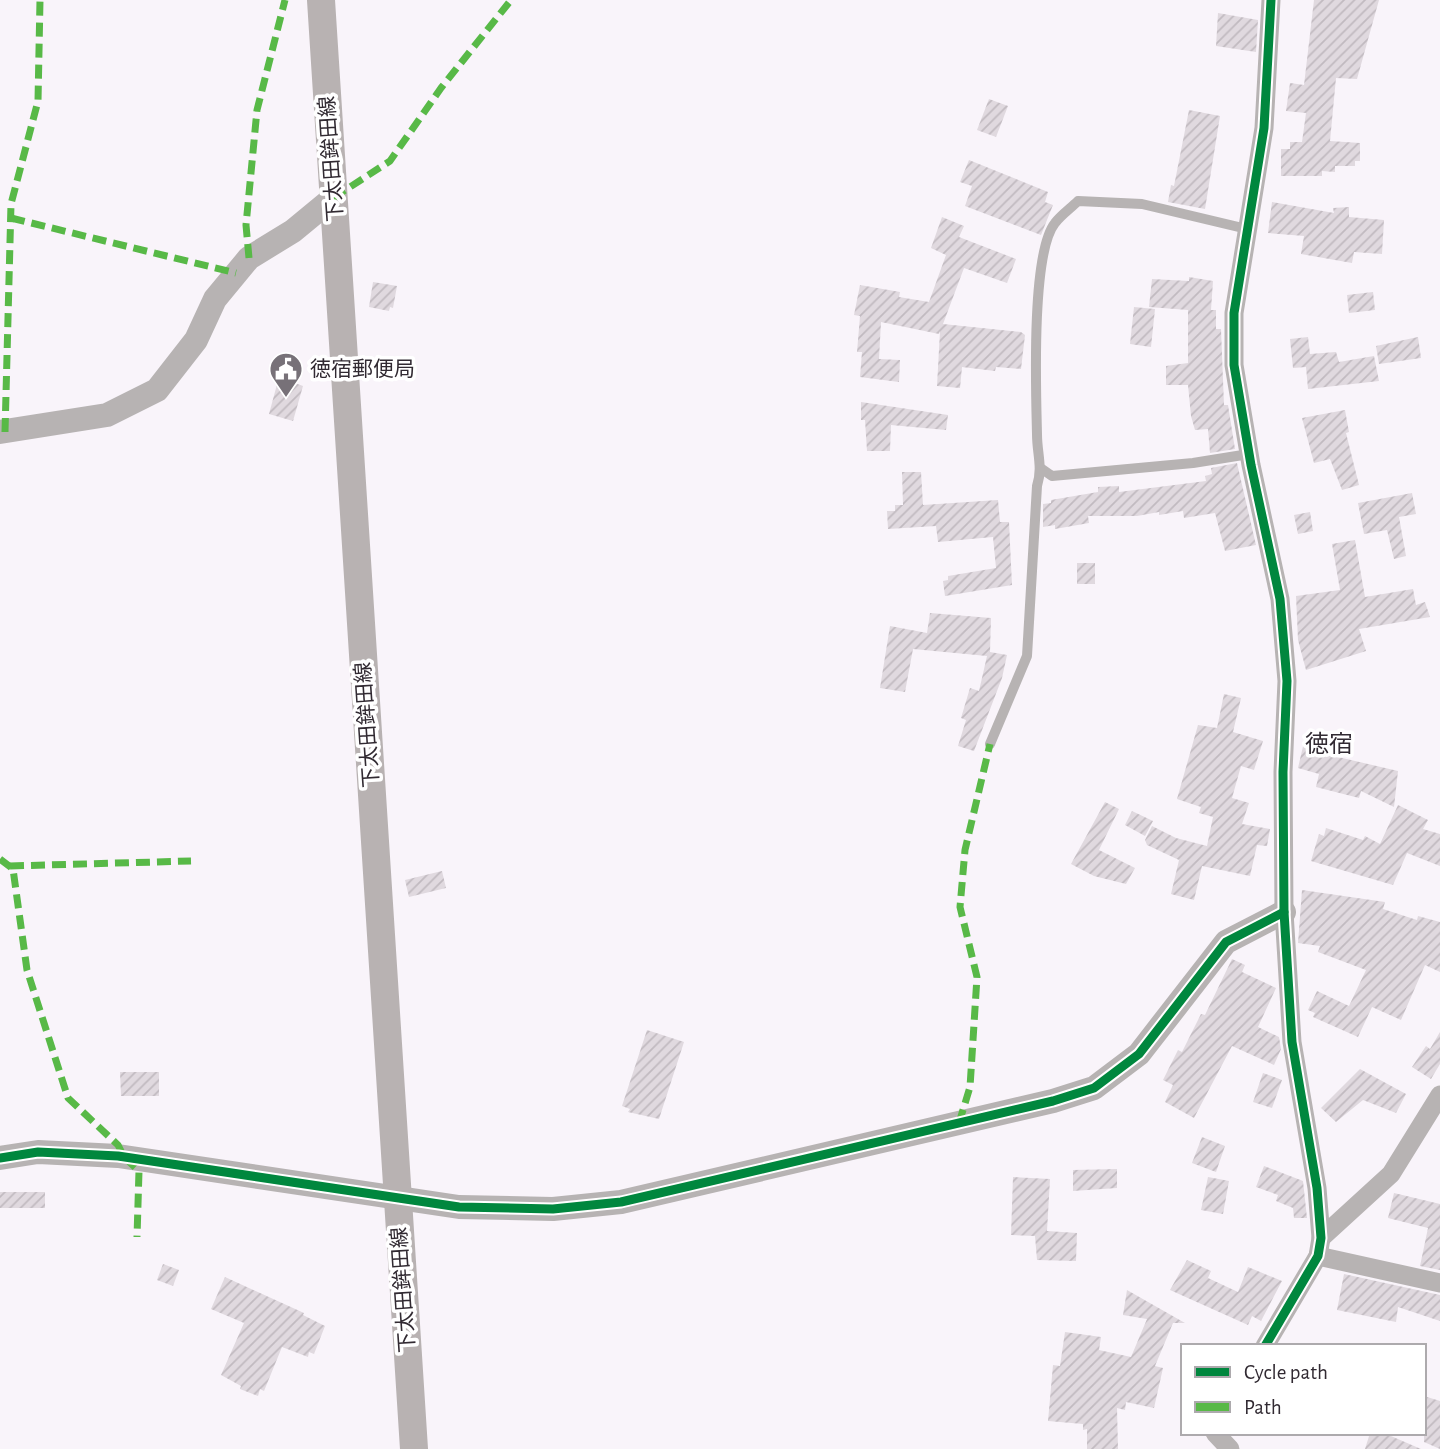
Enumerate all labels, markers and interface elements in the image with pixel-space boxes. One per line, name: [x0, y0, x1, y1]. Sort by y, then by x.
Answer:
street label: 下太田鉾田線: [316, 95, 346, 223]
public building icon: 徳宿郵便局: [267, 350, 305, 399]
place label: 徳宿郵便局: [310, 358, 415, 380]
street label: 下太田鉾田線: [352, 661, 382, 789]
district label: 徳宿: [1305, 731, 1353, 757]
street label: 下太田鉾田線: [388, 1226, 418, 1354]
legend: [1181, 1344, 1426, 1435]
text: Cycle path: [1244, 1362, 1328, 1383]
text: Path: [1244, 1397, 1282, 1418]

